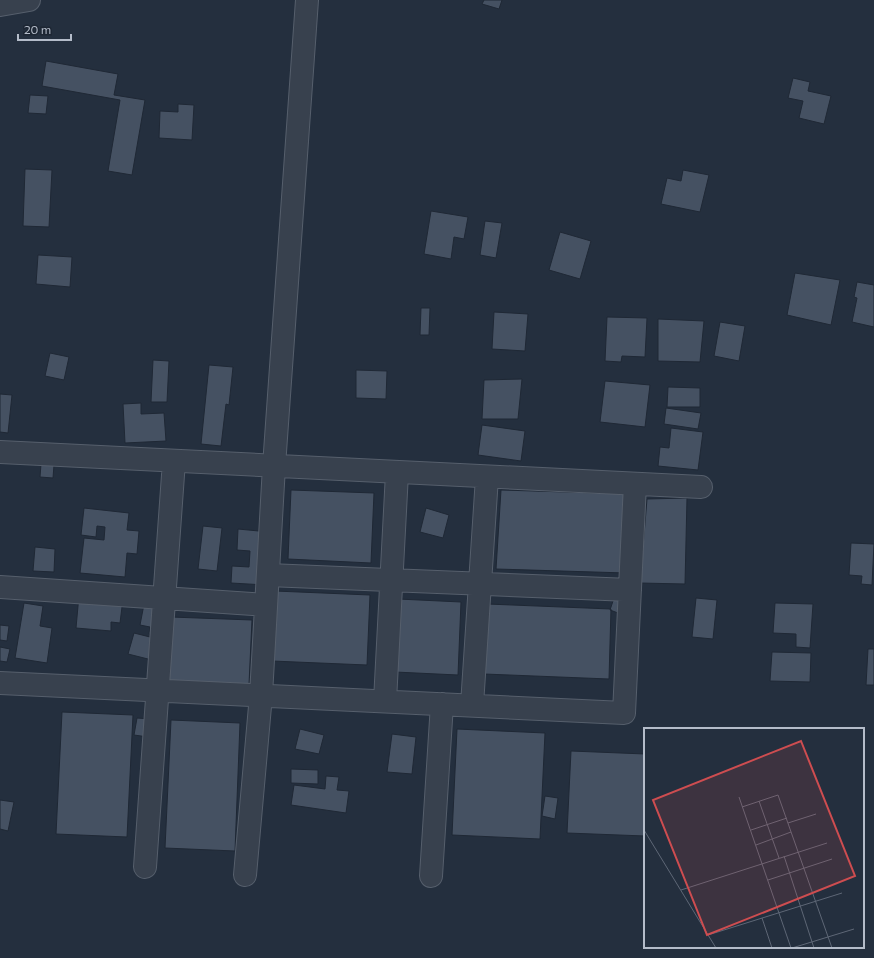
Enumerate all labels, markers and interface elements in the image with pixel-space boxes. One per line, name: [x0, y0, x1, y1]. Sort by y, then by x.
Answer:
scale bar: [18, 16, 71, 42]
text: 20 m: [24, 22, 51, 36]
inset map: [644, 728, 864, 948]

